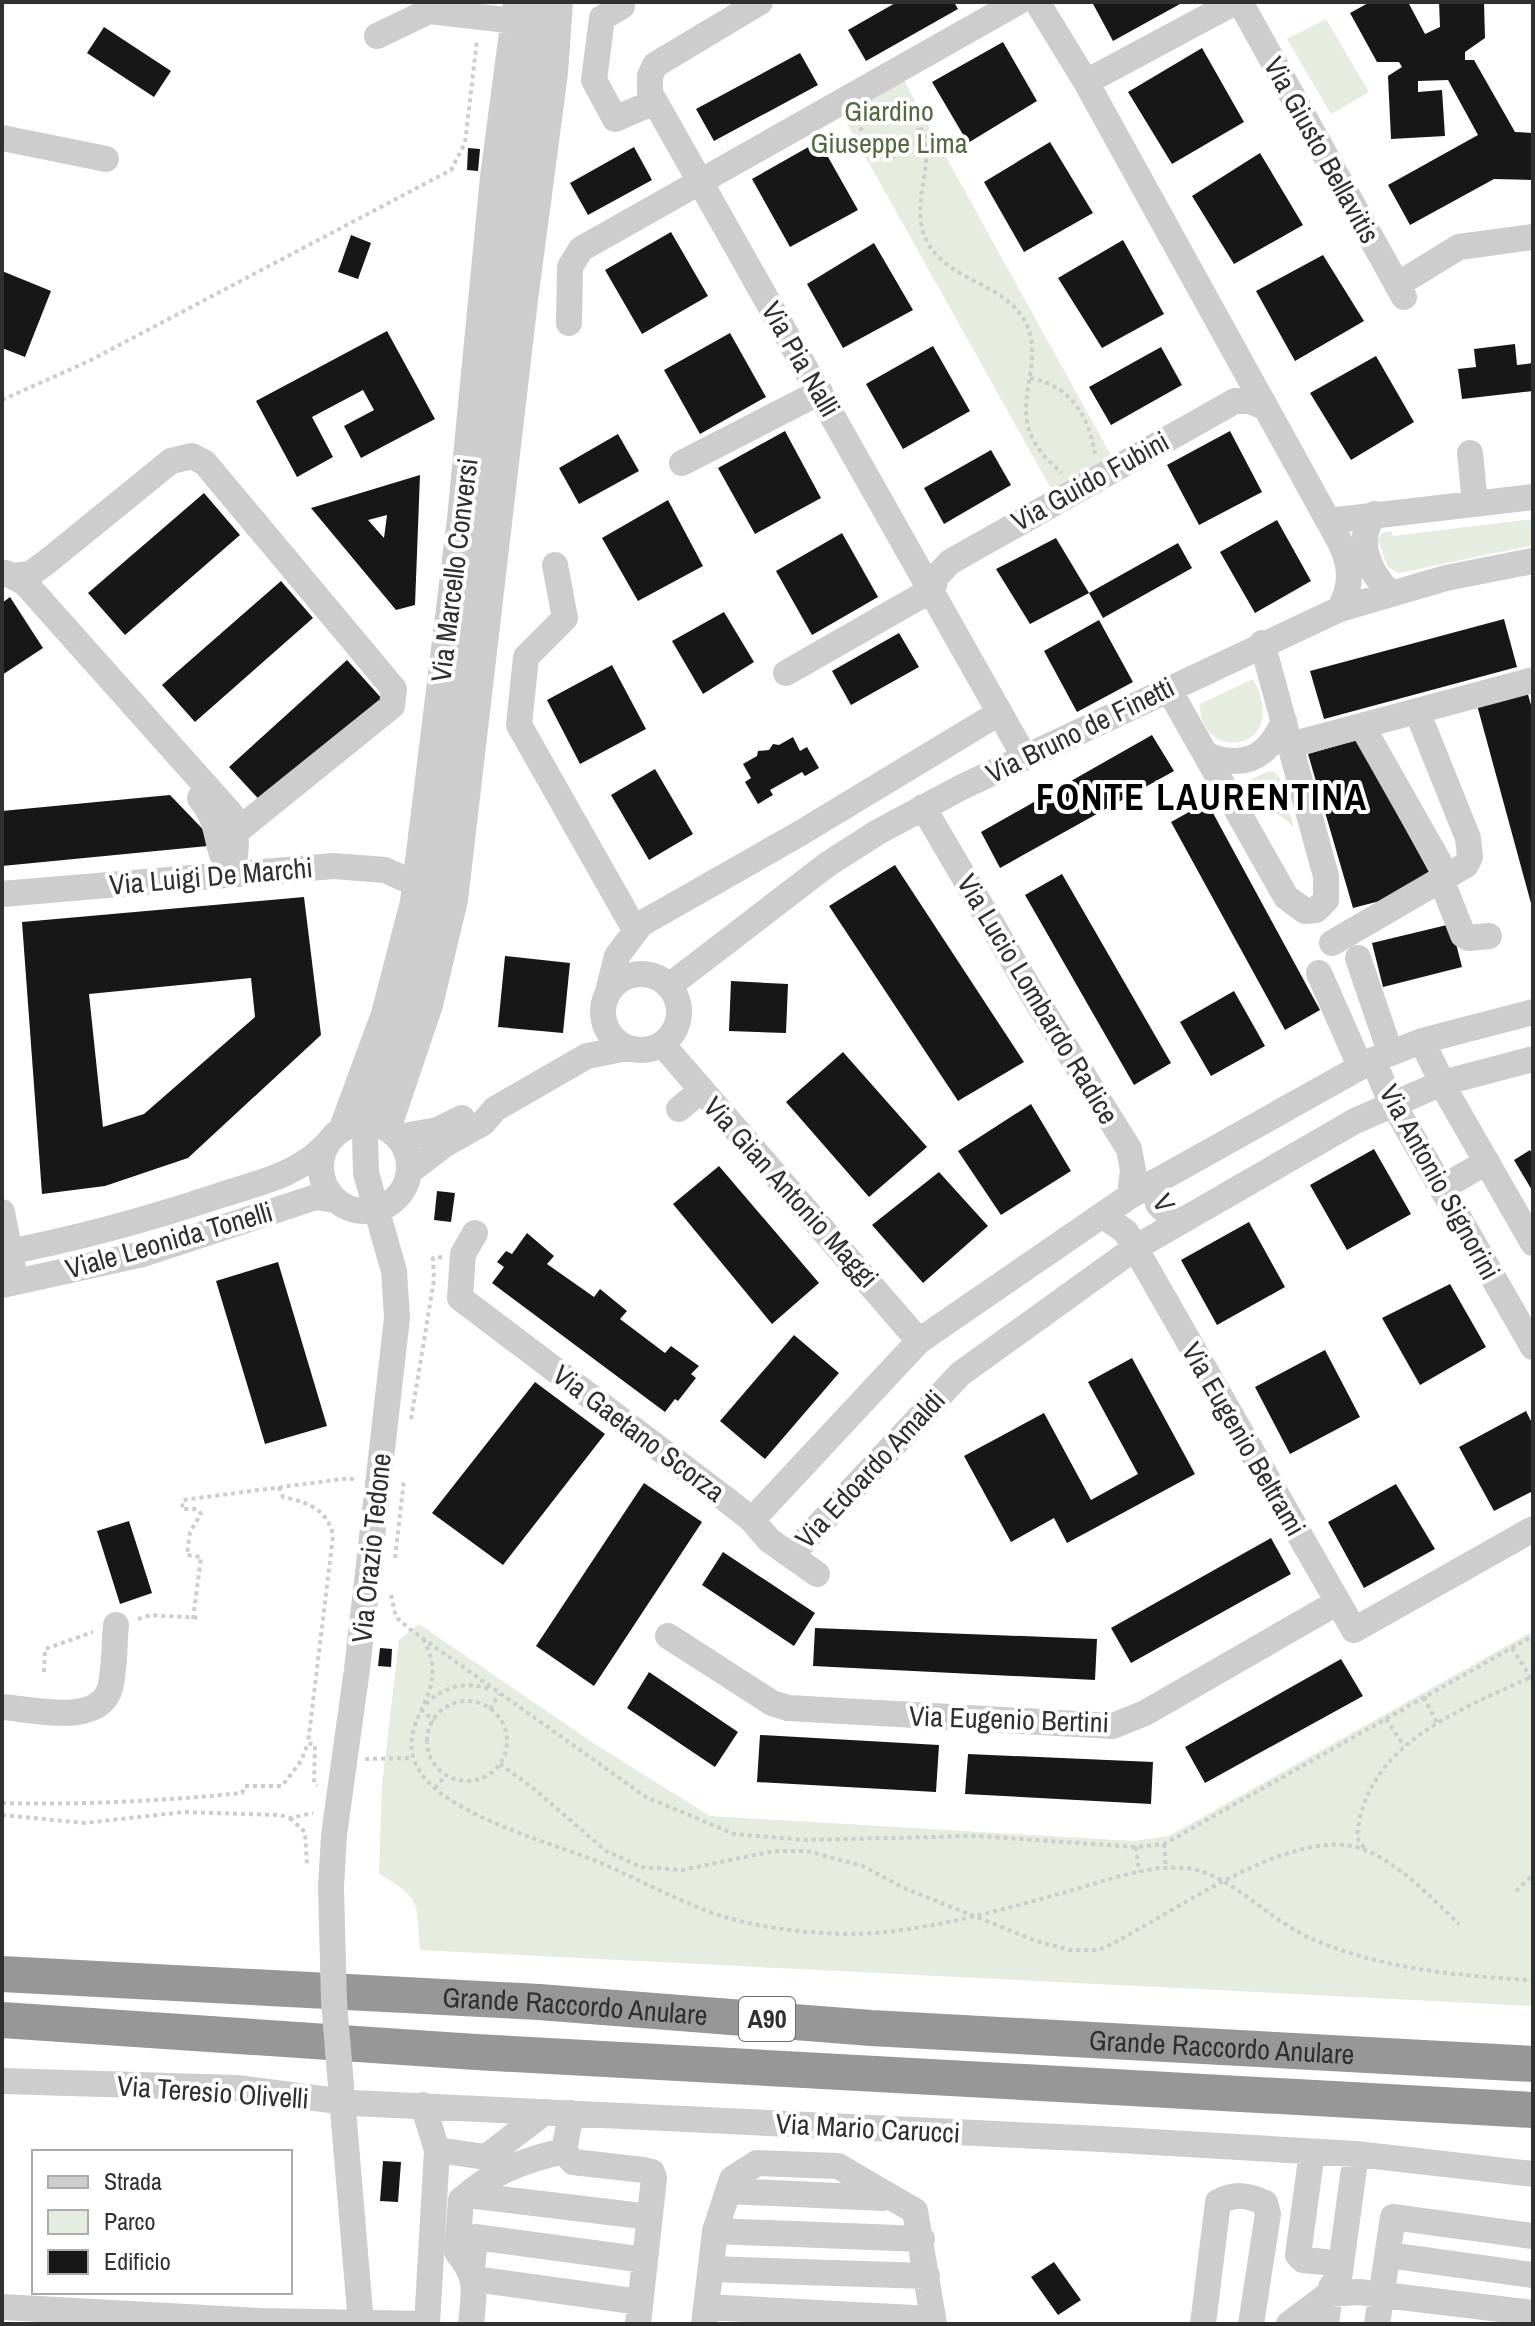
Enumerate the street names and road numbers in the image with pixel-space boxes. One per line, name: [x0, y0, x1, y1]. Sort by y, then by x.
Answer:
street label: Via Giusto Bellavitis: [1255, 50, 1389, 250]
street label: Via Pia Nalli: [753, 294, 849, 424]
street label: Via Guido Fubini: [1004, 422, 1176, 540]
street label: Via Marcello Conversi: [421, 456, 487, 684]
street label: Via Bruno de Finetti: [979, 668, 1181, 792]
street label: Via Luigi De Marchi: [108, 848, 314, 904]
street label: Via Lucio Lombardo Radice: [948, 867, 1128, 1131]
street label: Via Antonio Signorini: [1371, 1077, 1509, 1287]
street label: Via Gian Antonio Maggi: [695, 1088, 887, 1296]
street label: V: [1144, 1187, 1185, 1220]
street label: Viale Leonida Tonelli: [61, 1192, 277, 1288]
street label: Via Eugenio Beltrami: [1173, 1335, 1315, 1543]
street label: Via Gaetano Scorza: [545, 1356, 733, 1510]
street label: Via Edoardo Amaldi: [787, 1382, 953, 1556]
street label: Via Orazio Tedone: [342, 1451, 400, 1645]
street label: Via Eugenio Bertini: [908, 1697, 1110, 1741]
street label: Grande Raccordo Anulare: [442, 1978, 709, 2034]
road number: A90: [739, 1997, 795, 2041]
street label: Grande Raccordo Anulare: [1088, 2021, 1355, 2073]
street label: Via Teresio Olivelli: [116, 2066, 310, 2118]
street label: Via Mario Carucci: [775, 2104, 961, 2152]

